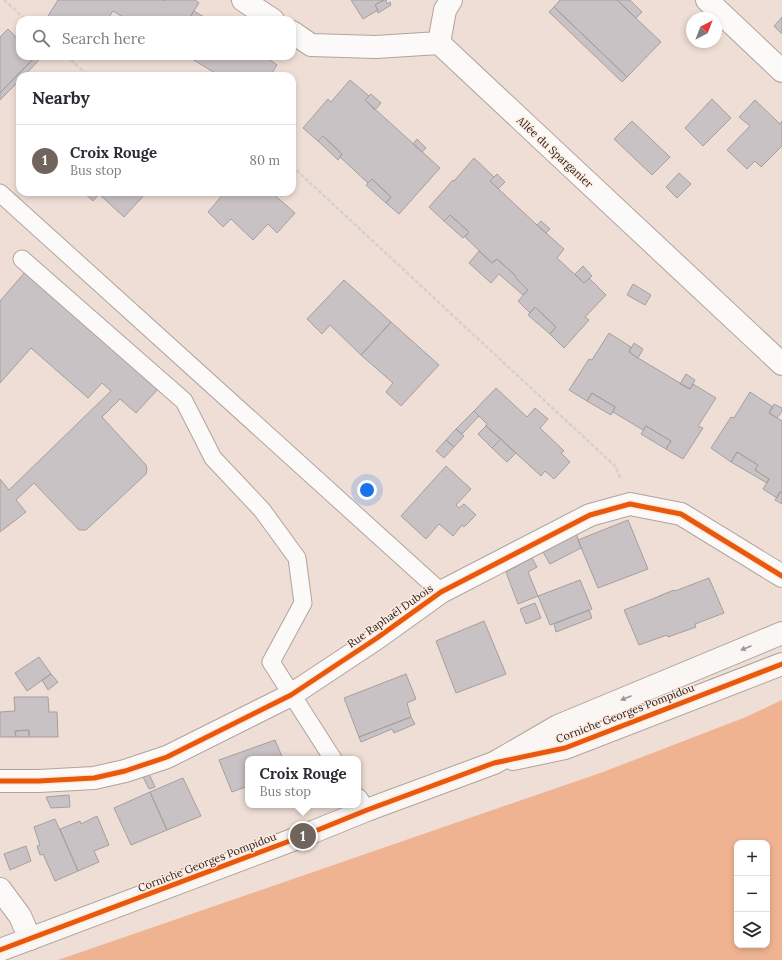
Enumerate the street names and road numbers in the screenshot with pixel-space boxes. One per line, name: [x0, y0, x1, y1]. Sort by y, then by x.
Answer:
street label: Allée du Sparganier: [513, 112, 596, 191]
street label: Rue Raphaël Dubois: [344, 581, 436, 651]
street label: Corniche Georges Pompidou: [554, 680, 697, 746]
street label: Corniche Georges Pompidou: [136, 829, 279, 895]

